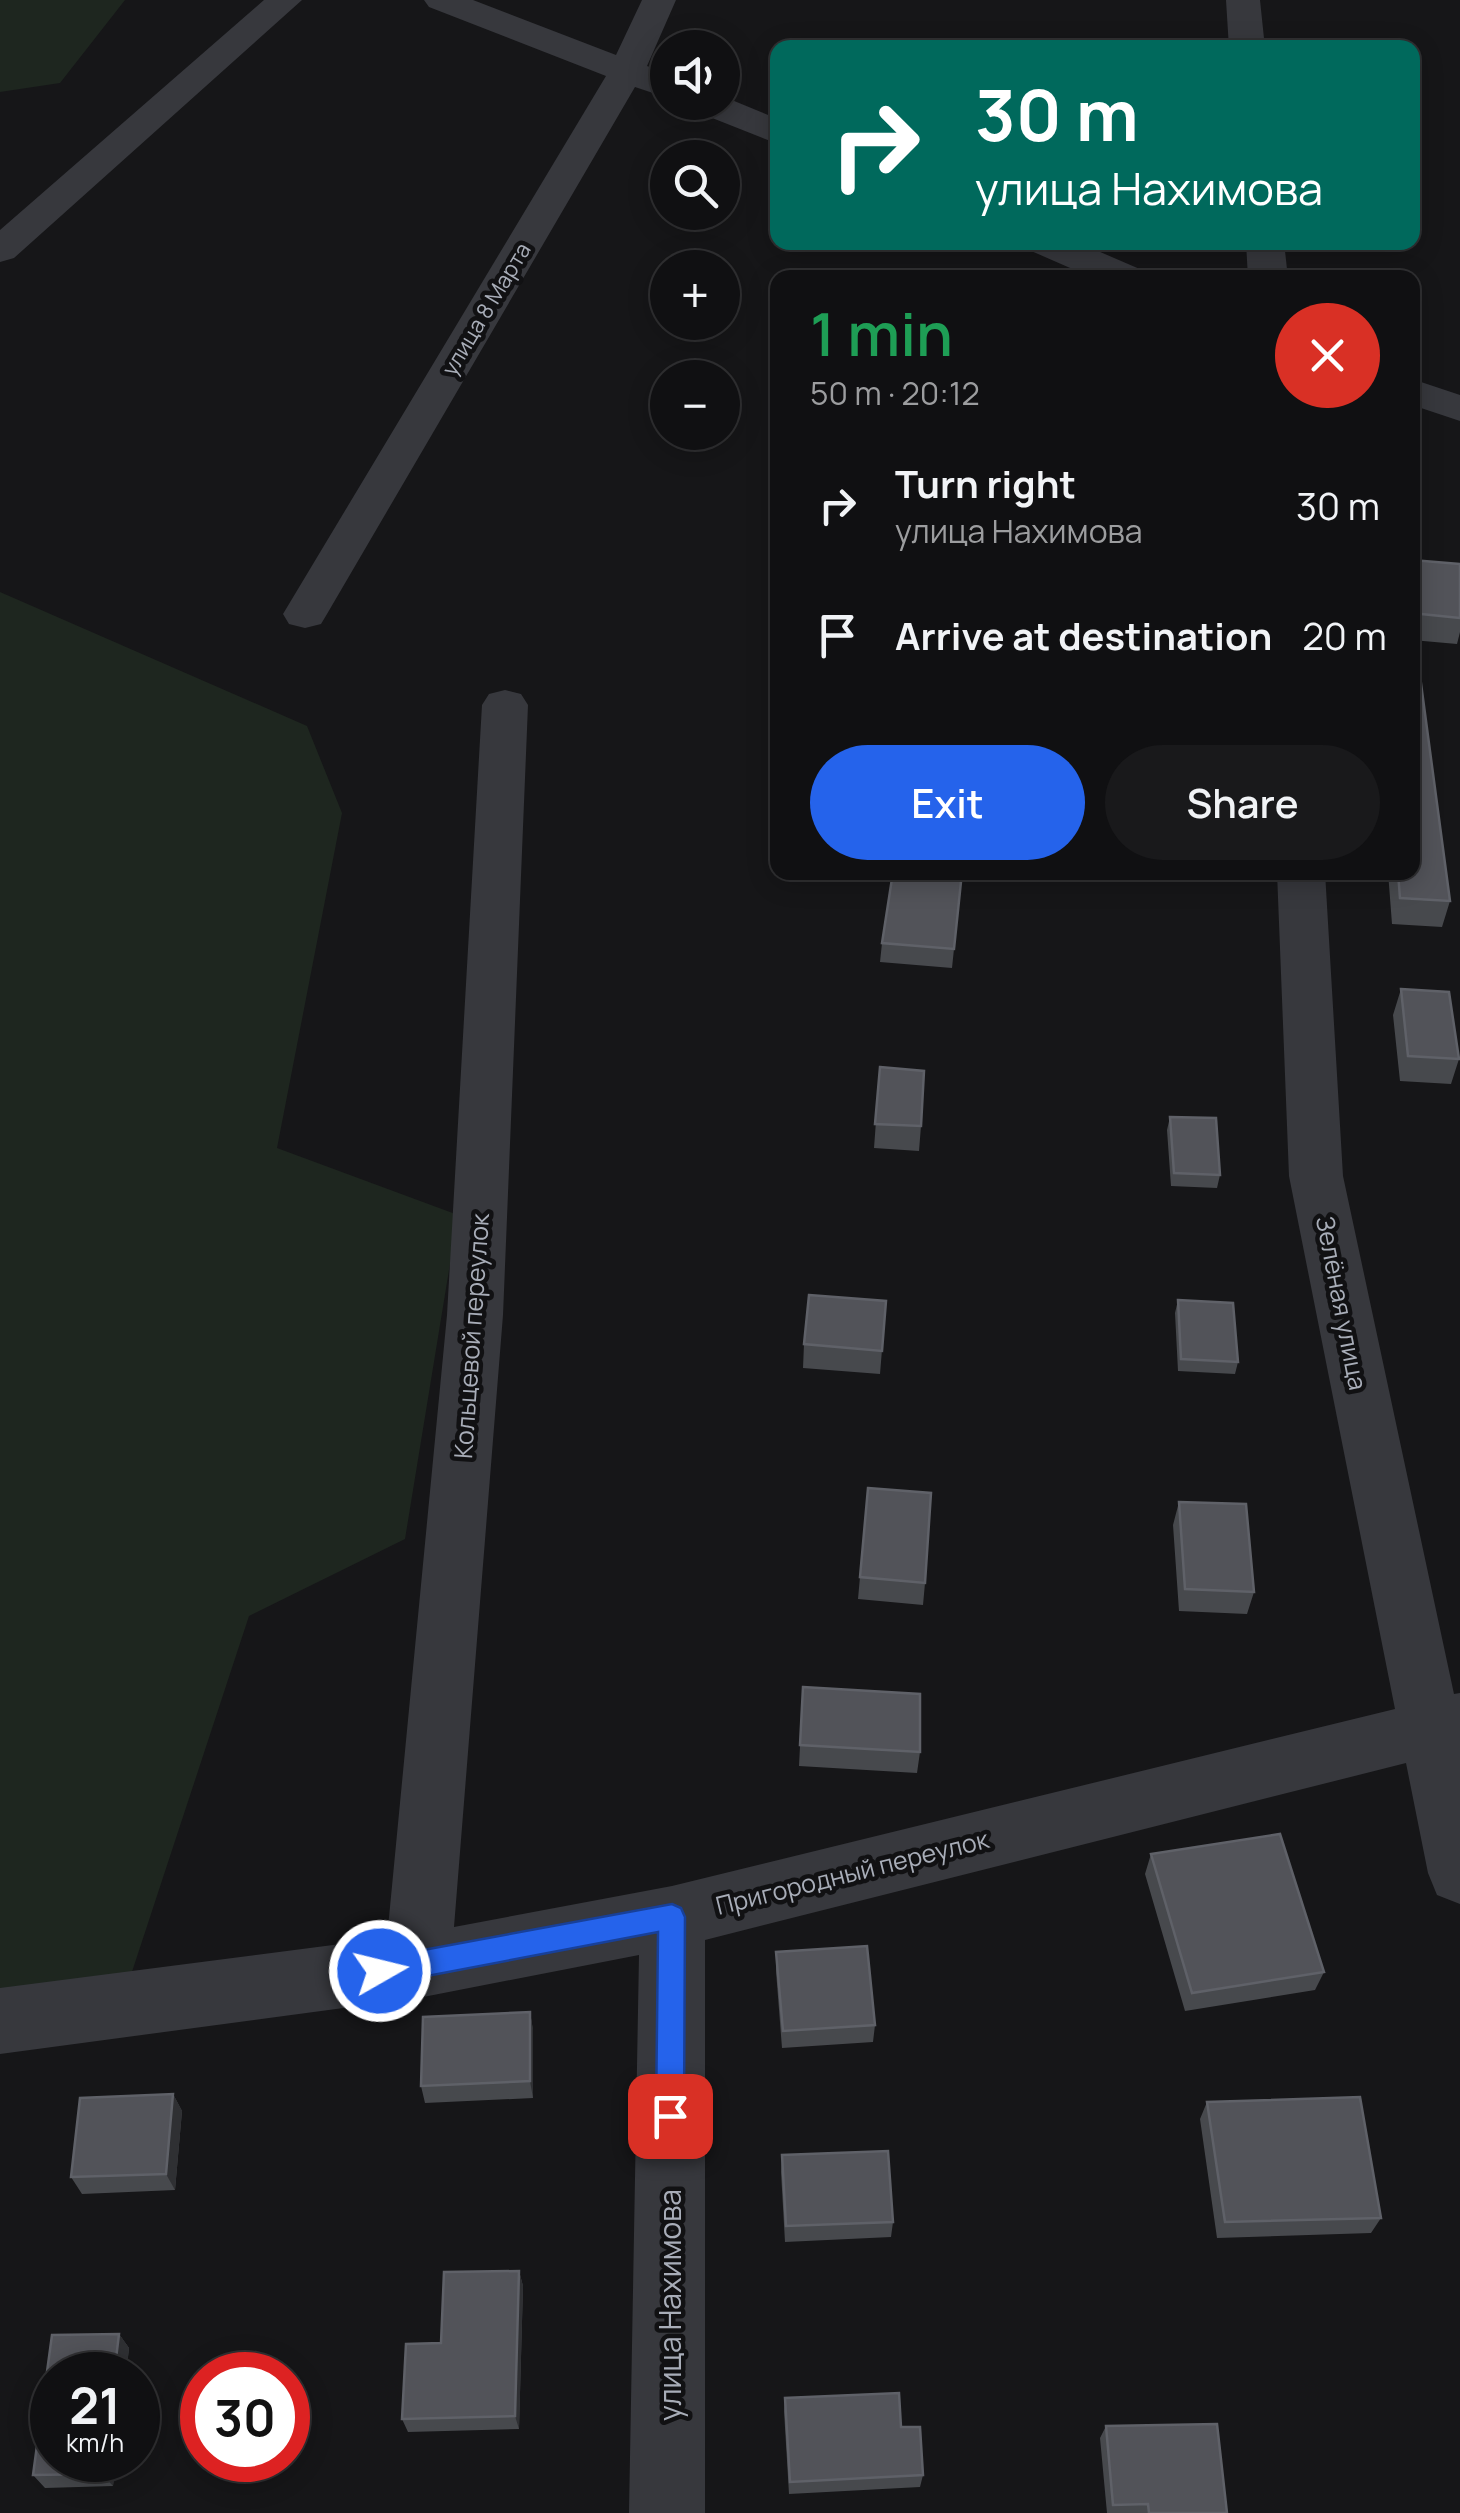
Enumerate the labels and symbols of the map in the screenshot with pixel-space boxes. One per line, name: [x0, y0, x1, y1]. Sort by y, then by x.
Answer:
street label: улица 8 Марта: [434, 237, 538, 381]
street label: Кольцевой переулок: [445, 1212, 497, 1460]
street label: Зелёная улица: [1308, 1213, 1376, 1393]
street label: Пригородный переулок: [712, 1821, 993, 1923]
position arrow: [328, 1919, 432, 2023]
pin: [628, 2074, 713, 2159]
street label: улица Нахимова: [649, 2189, 690, 2421]
speed limit sign: 30: [180, 2352, 310, 2482]

